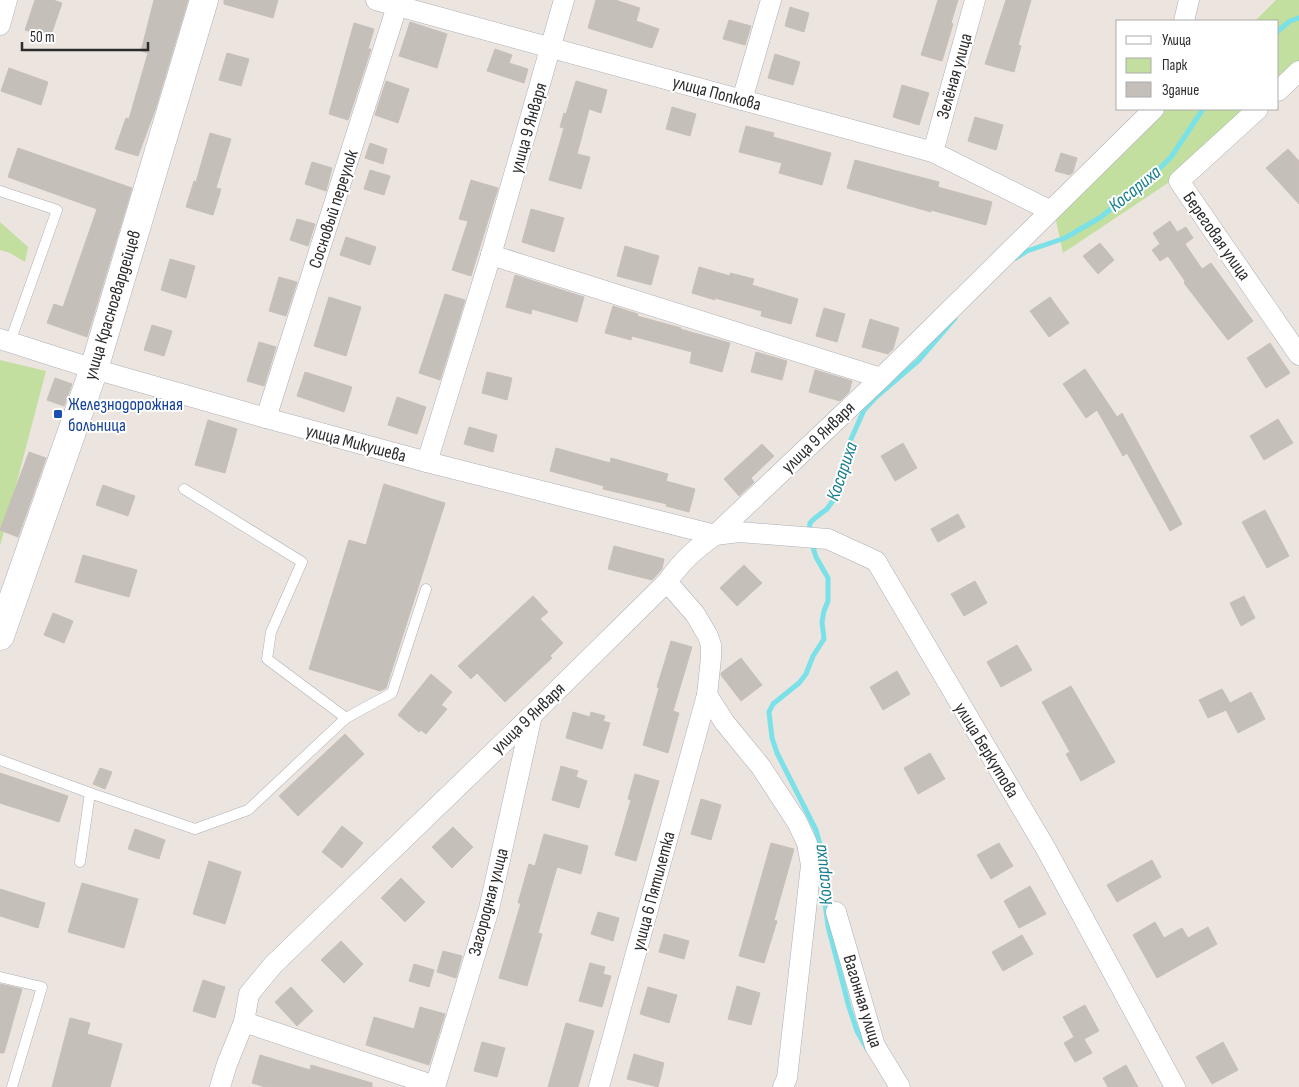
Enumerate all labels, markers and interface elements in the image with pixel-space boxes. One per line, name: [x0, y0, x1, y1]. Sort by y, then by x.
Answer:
scale bar: [22, 20, 149, 52]
legend: [1116, 20, 1279, 110]
text: 50 m: [30, 28, 55, 47]
street label: Зелёная улица: [932, 31, 977, 121]
text: Улица: [1162, 31, 1191, 50]
text: Парк: [1162, 56, 1188, 75]
street label: улица Попкова: [670, 72, 763, 115]
street label: улица 9 Января: [505, 80, 551, 176]
text: Здание: [1162, 81, 1199, 100]
street label: Сосновый переулок: [304, 147, 363, 271]
water label: Косариха: [1104, 161, 1166, 217]
street label: Береговая улица: [1178, 188, 1255, 285]
street label: улица Красногвардейцев: [80, 228, 145, 383]
place label: Железнодорожная больница: [68, 394, 183, 436]
street label: улица 9 Января: [777, 397, 859, 477]
marker: Железнодорожная больница: [52, 408, 64, 420]
street label: улица Микушева: [303, 420, 408, 467]
water label: Косариха: [822, 439, 863, 504]
street label: улица 9 Января: [487, 678, 569, 758]
street label: улица Беркутова: [950, 699, 1023, 802]
street label: улица 6 Пятилетка: [627, 829, 680, 953]
water label: Косариха: [809, 843, 838, 906]
street label: Загородная улица: [464, 846, 513, 958]
street label: Вагонная улица: [838, 952, 887, 1050]

